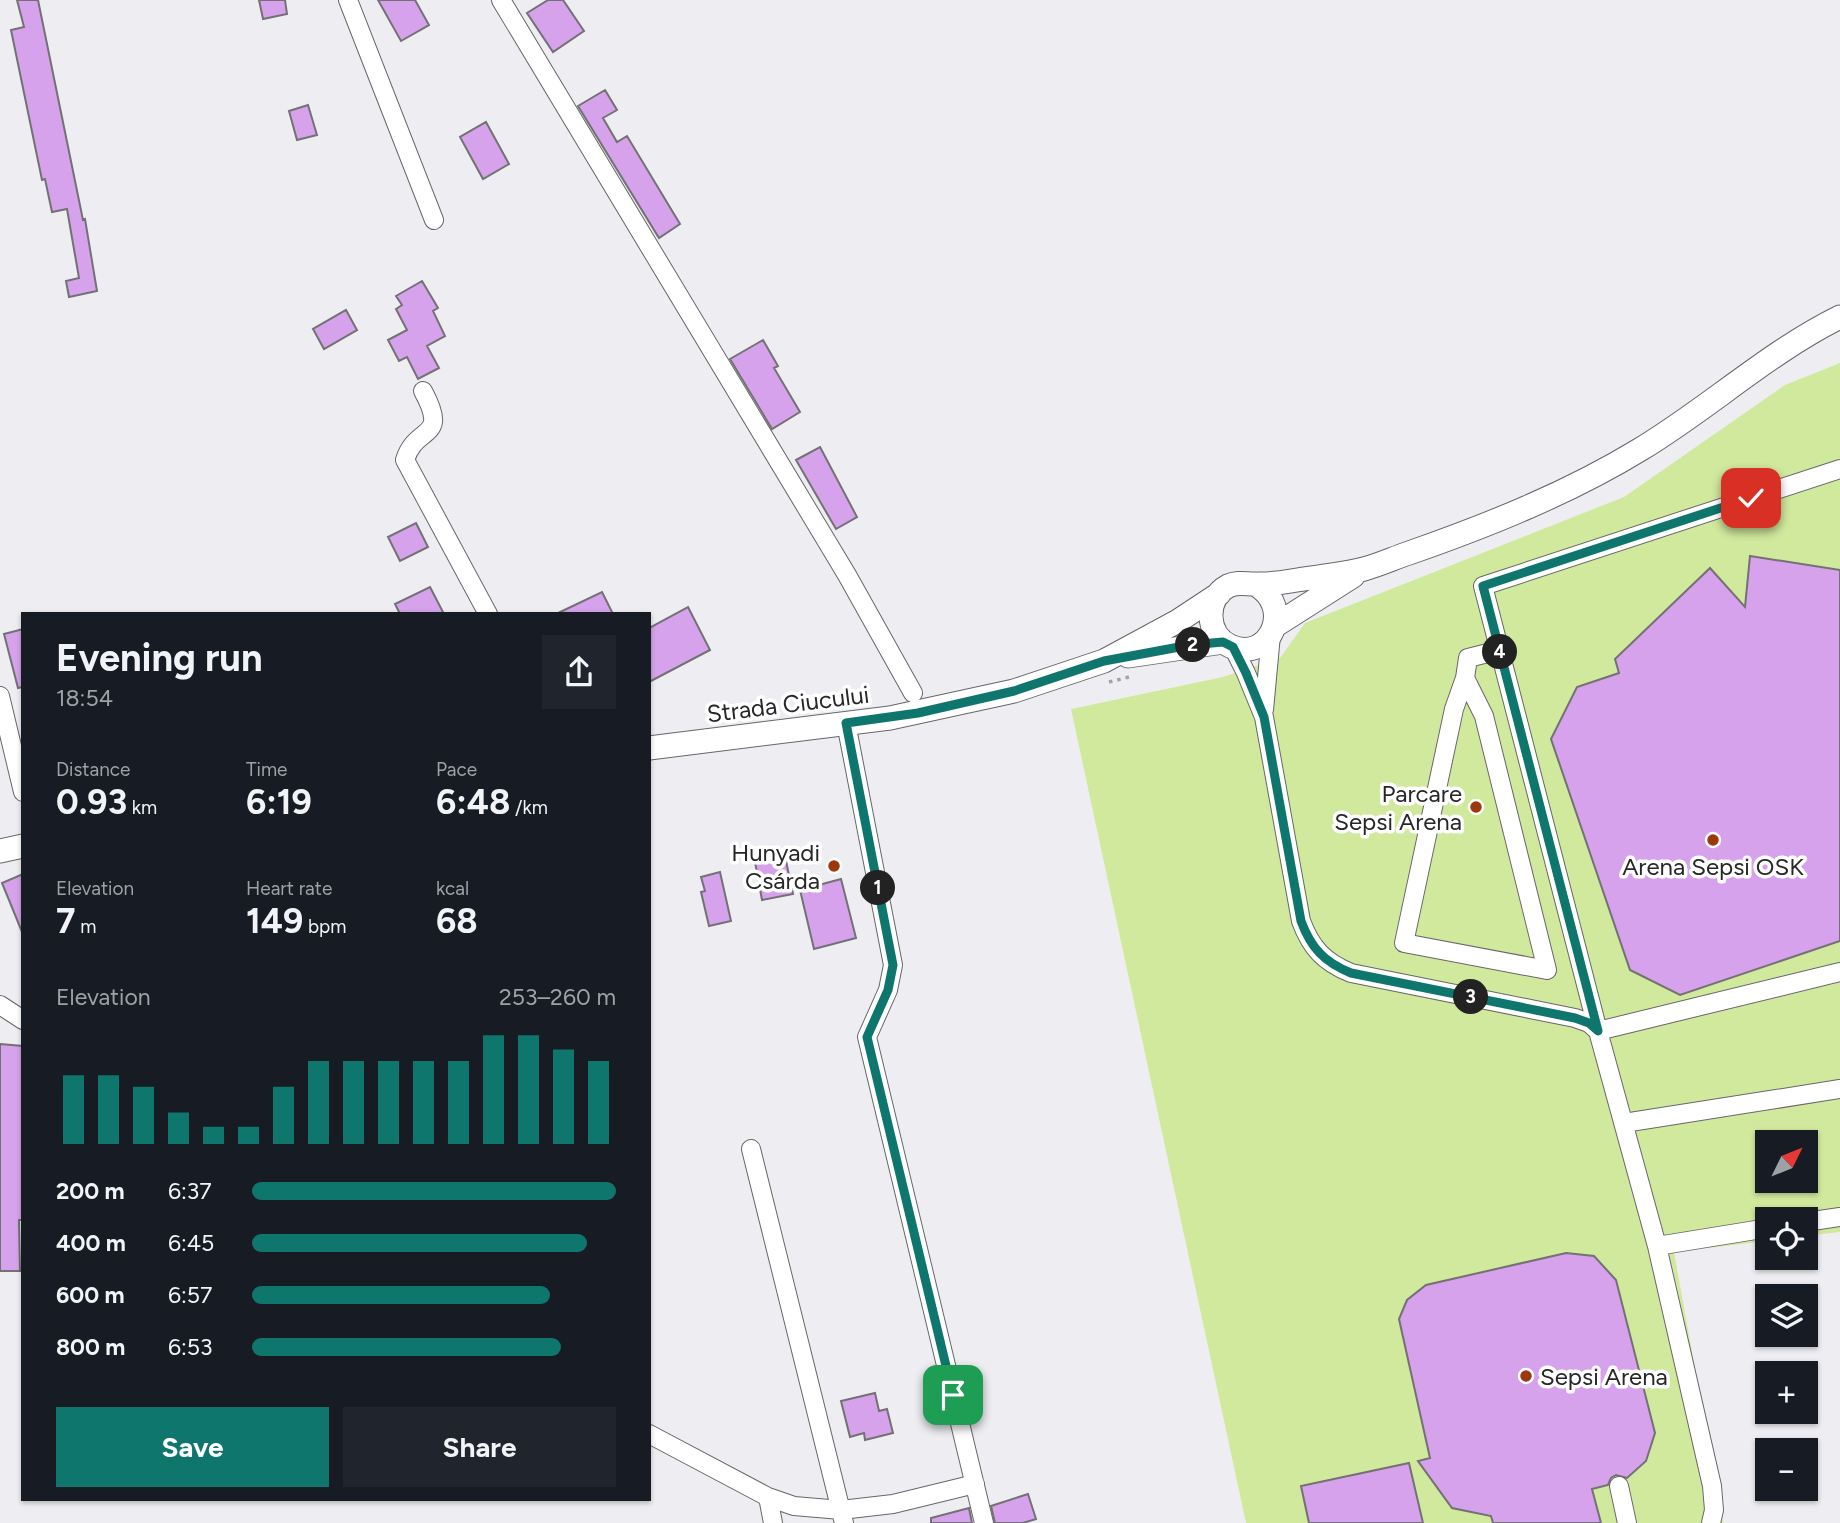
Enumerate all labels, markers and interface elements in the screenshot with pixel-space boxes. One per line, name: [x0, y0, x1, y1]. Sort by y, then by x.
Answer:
pin: [1721, 468, 1781, 528]
icon: check: [1732, 479, 1770, 517]
pin: 2: [1176, 628, 1210, 662]
text: 2: [1187, 633, 1198, 656]
pin: 4: [1482, 634, 1518, 670]
text: Evening run: [56, 635, 263, 681]
button: share: [542, 635, 616, 709]
text: 4: [1493, 640, 1506, 663]
street label: Strada Ciucului: [705, 680, 871, 728]
text: 18:54: [56, 684, 113, 712]
text: Distance: [56, 758, 130, 781]
text: Time: [246, 758, 287, 781]
text: Pace: [436, 758, 477, 781]
place label: Parcare Sepsi Arena: [1334, 779, 1462, 836]
text: 0.93: [56, 781, 127, 823]
text: 6:19: [246, 781, 312, 823]
text: 6:48: [436, 781, 510, 823]
text: km: [127, 796, 157, 819]
text: /km: [510, 796, 548, 819]
marker: Parcare Sepsi Arena: [1468, 799, 1484, 815]
marker: Arena Sepsi OSK: [1705, 832, 1721, 848]
place label: Hunyadi Csárda: [731, 838, 820, 895]
place label: Arena Sepsi OSK: [1622, 852, 1804, 881]
marker: Hunyadi Csárda: [826, 858, 842, 874]
pin: 1: [860, 870, 896, 906]
text: 1: [873, 876, 882, 899]
text: Elevation: [56, 877, 134, 900]
text: Heart rate: [246, 877, 332, 900]
text: kcal: [436, 877, 469, 900]
text: 7: [56, 900, 75, 942]
text: 149: [246, 900, 303, 942]
text: 68: [436, 900, 478, 942]
text: m: [75, 915, 96, 938]
text: bpm: [303, 915, 346, 938]
pin: 3: [1454, 979, 1488, 1014]
text: Elevation: [56, 983, 151, 1011]
text: 253–260 m: [499, 983, 616, 1011]
text: 3: [1465, 985, 1476, 1008]
north arrow: [1755, 1130, 1818, 1194]
map controls: [1755, 1130, 1818, 1501]
text: 200 m: [56, 1177, 125, 1205]
text: 6:37: [168, 1177, 212, 1205]
button: locate: [1755, 1207, 1818, 1270]
text: 400 m: [56, 1229, 126, 1257]
text: 6:45: [168, 1229, 214, 1257]
text: 600 m: [56, 1281, 125, 1309]
text: 6:57: [168, 1281, 212, 1309]
button: layers: [1755, 1284, 1818, 1347]
text: 800 m: [56, 1333, 125, 1361]
text: 6:53: [168, 1333, 213, 1361]
button: +: [1755, 1361, 1818, 1424]
place label: Sepsi Arena: [1540, 1362, 1668, 1391]
pin: [923, 1365, 983, 1425]
marker: Sepsi Arena: [1518, 1368, 1534, 1384]
icon: arrive: [934, 1376, 972, 1414]
button: Save: [56, 1407, 329, 1487]
button: Share: [343, 1407, 616, 1487]
button: −: [1755, 1438, 1818, 1501]

